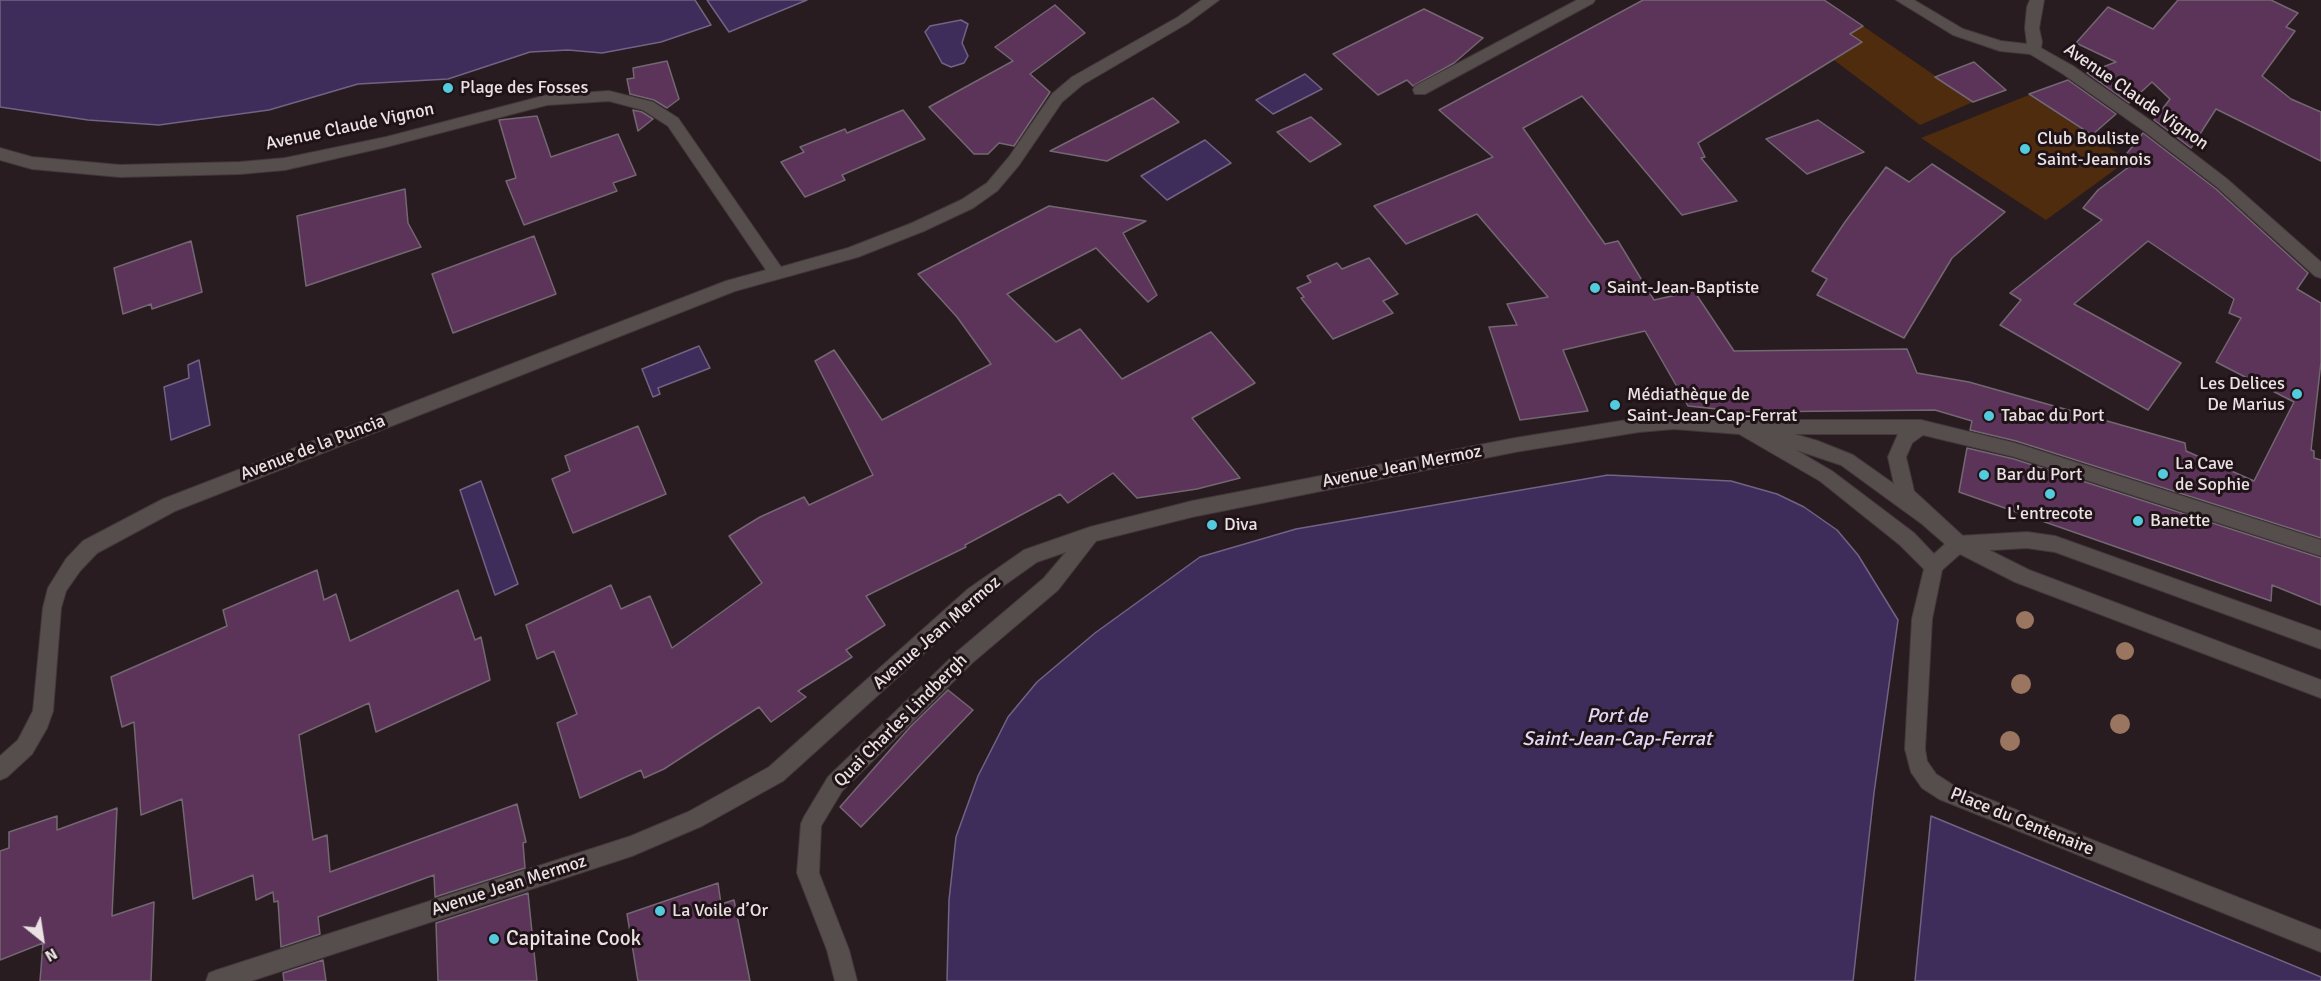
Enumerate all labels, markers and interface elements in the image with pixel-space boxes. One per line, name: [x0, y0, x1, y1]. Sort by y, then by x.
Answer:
street label: Avenue Claude Vignon: [2060, 39, 2212, 155]
place label: Plage des Fosses: [460, 77, 588, 99]
marker: Plage des Fosses: [441, 81, 455, 95]
street label: Avenue Claude Vignon: [264, 99, 436, 155]
place label: Club Bouliste Saint-Jeannois: [2037, 128, 2151, 170]
marker: Club Bouliste Saint-Jeannois: [2018, 142, 2032, 156]
place label: Saint-Jean-Baptiste: [1607, 277, 1759, 299]
marker: Saint-Jean-Baptiste: [1588, 281, 1602, 295]
place label: Les Delices De Marius: [2199, 373, 2285, 416]
place label: Médiathèque de Saint-Jean-Cap-Ferrat: [1627, 384, 1797, 426]
marker: Les Delices De Marius: [2290, 387, 2304, 401]
marker: Médiathèque de Saint-Jean-Cap-Ferrat: [1608, 398, 1622, 412]
place label: Tabac du Port: [2001, 405, 2104, 427]
marker: Tabac du Port: [1982, 409, 1996, 423]
street label: Avenue de la Puncia: [237, 410, 389, 486]
street label: Avenue Jean Mermoz: [1320, 441, 1484, 493]
place label: La Cave de Sophie: [2175, 453, 2250, 496]
place label: Bar du Port: [1996, 464, 2082, 486]
marker: La Cave de Sophie: [2156, 467, 2170, 481]
marker: Bar du Port: [1977, 468, 1991, 482]
marker: L'entrecote: [2043, 487, 2057, 501]
place label: L'entrecote: [2007, 503, 2093, 525]
place label: Banette: [2150, 510, 2210, 532]
place label: Diva: [1224, 514, 1258, 536]
marker: Banette: [2131, 514, 2145, 528]
marker: Diva: [1205, 518, 1219, 532]
street label: Avenue Jean Mermoz: [869, 572, 1005, 694]
street label: Quai Charles Lindbergh: [830, 650, 972, 792]
water label: Port de Saint-Jean-Cap-Ferrat: [1522, 705, 1712, 752]
street label: Place du Centenaire: [1947, 783, 2097, 861]
street label: Avenue Jean Mermoz: [429, 851, 589, 921]
place label: La Voile d’Or: [672, 900, 768, 922]
marker: La Voile d’Or: [653, 904, 667, 918]
north arrow: [12, 909, 72, 969]
place label: Capitaine Cook: [506, 926, 641, 952]
marker: Capitaine Cook: [487, 932, 501, 946]
text: N: [41, 943, 61, 966]

